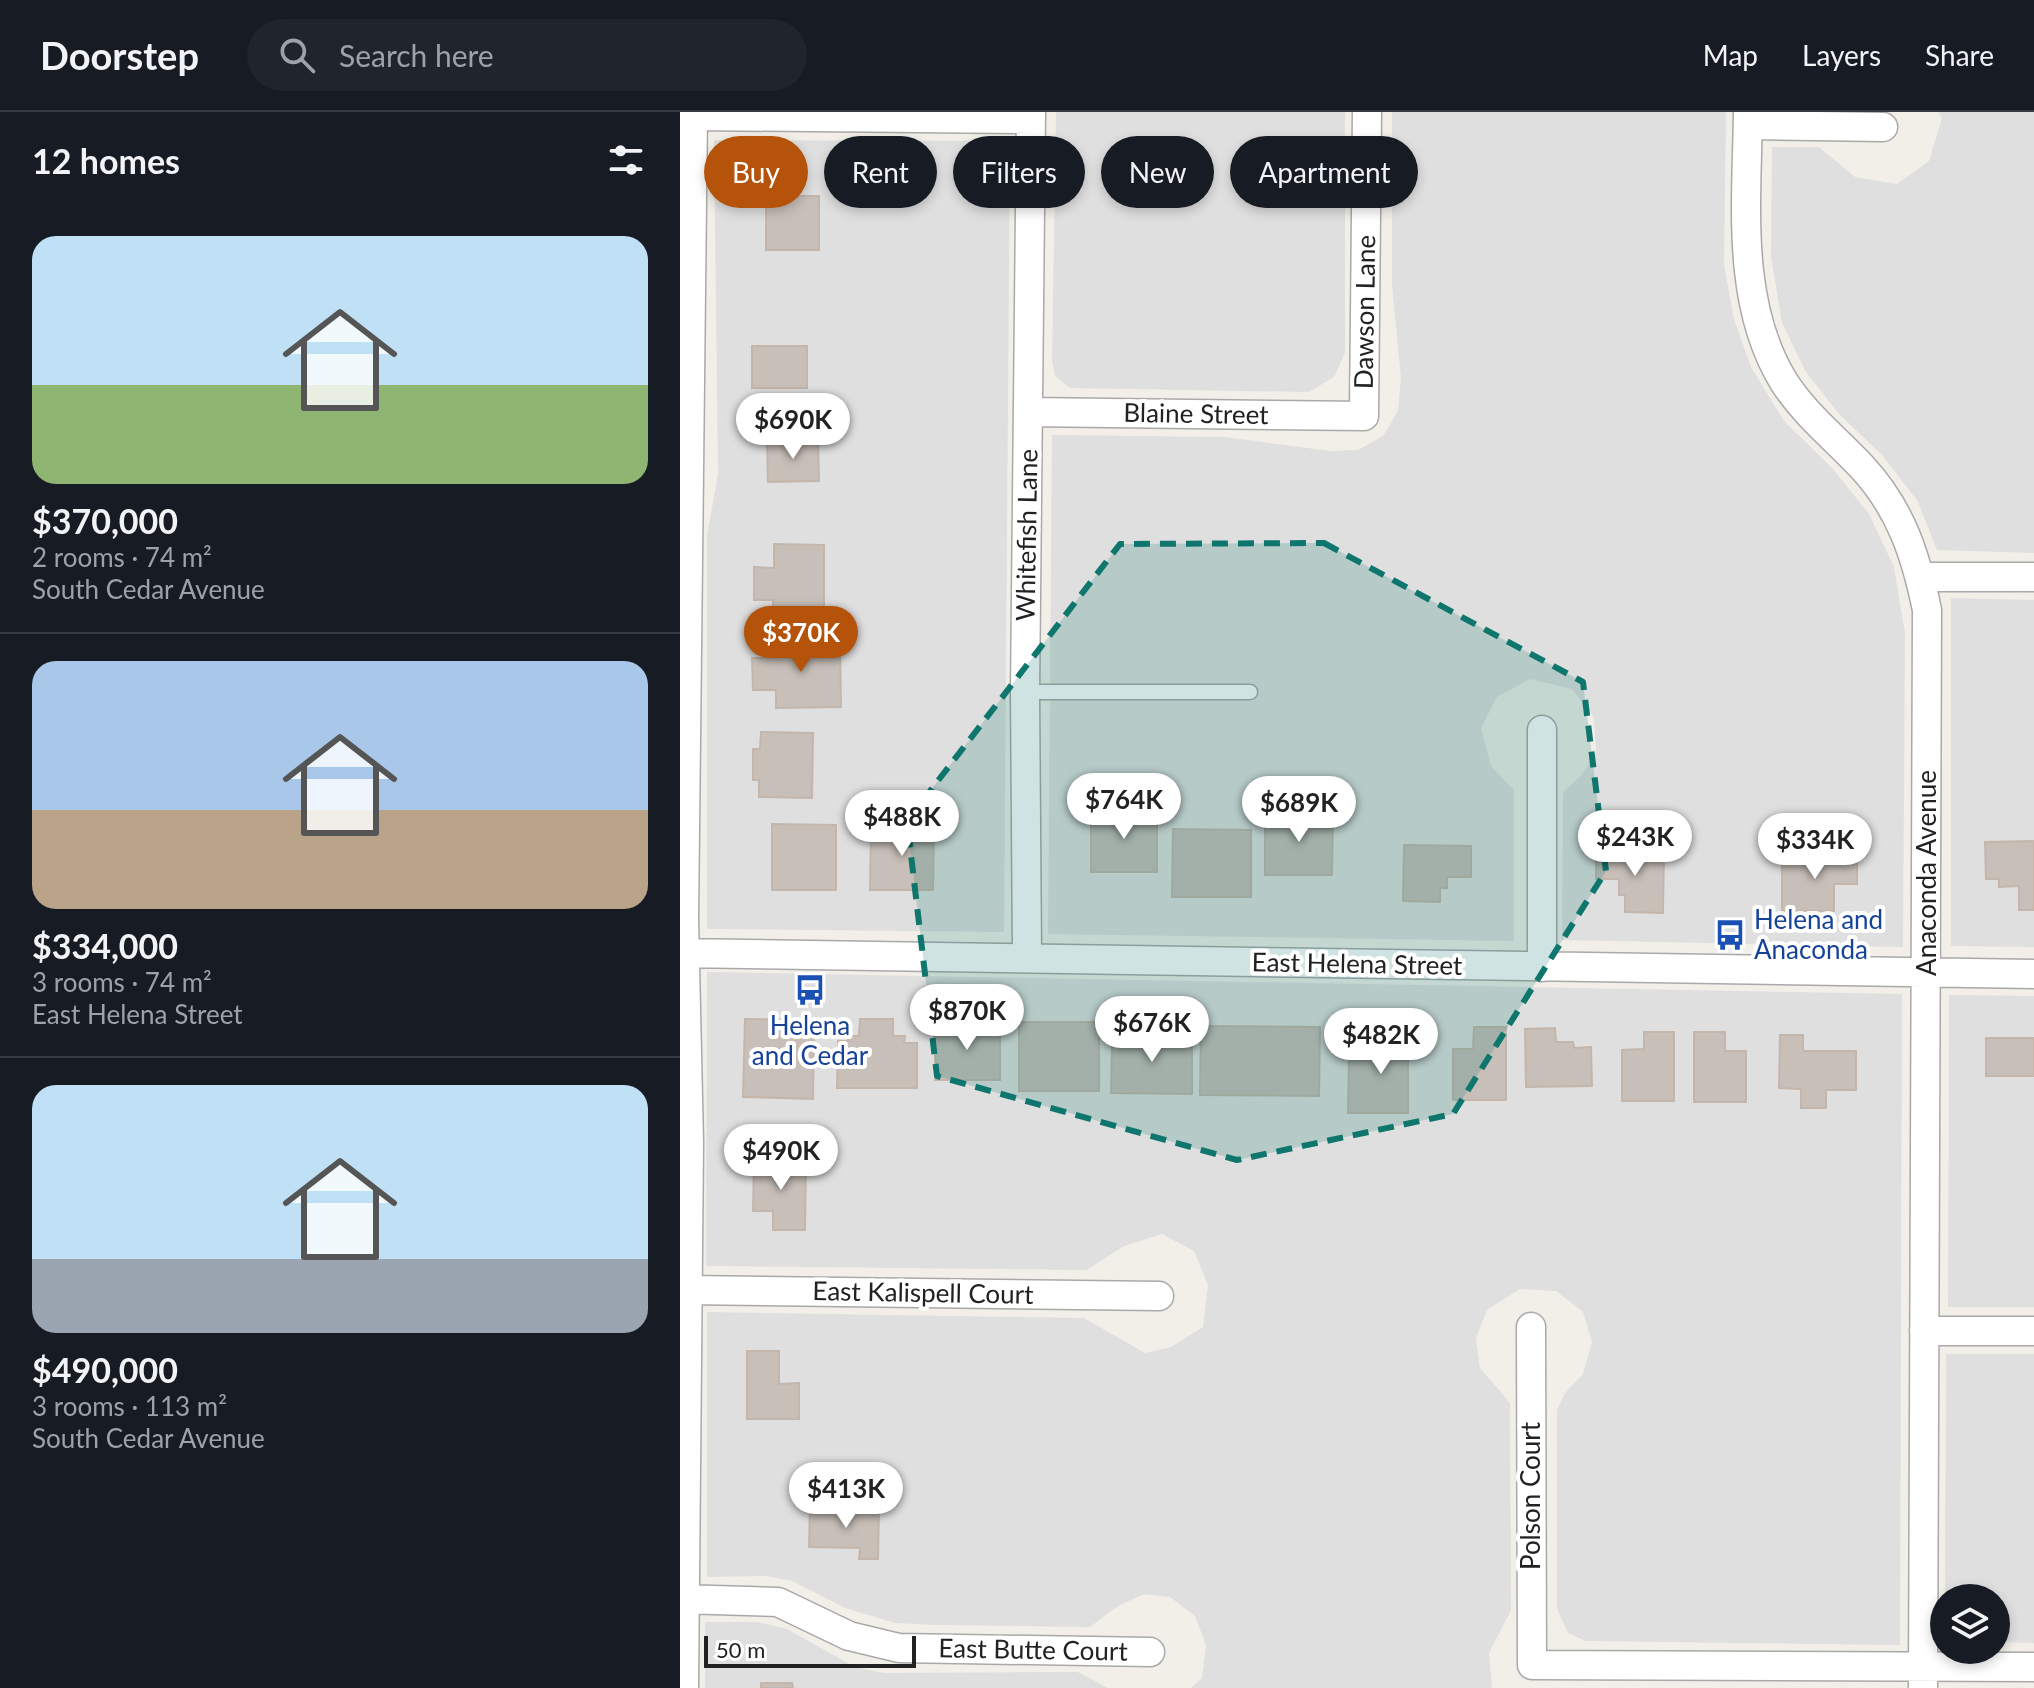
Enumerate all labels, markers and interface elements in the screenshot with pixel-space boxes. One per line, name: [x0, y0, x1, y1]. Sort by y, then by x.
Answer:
search box: [247, 19, 807, 91]
text: Doorstep: [40, 32, 199, 78]
icon: search: [275, 33, 319, 77]
text: Search here: [339, 37, 494, 73]
text: Map: [1703, 38, 1758, 72]
text: Layers: [1802, 38, 1881, 72]
text: Share: [1925, 38, 1994, 72]
chip: Buy: [704, 136, 808, 208]
chip: Rent: [824, 136, 937, 208]
chip: Filters: [953, 136, 1085, 208]
chip: New: [1101, 136, 1214, 208]
chip: Apartment: [1230, 136, 1418, 208]
icon: filters: [604, 138, 648, 182]
text: 12 homes: [32, 140, 180, 181]
street label: Dawson Lane: [1347, 235, 1381, 389]
icon: home: [268, 288, 412, 432]
pin: $690K: [737, 393, 849, 461]
street label: Blaine Street: [1123, 396, 1270, 430]
text: $690K: [754, 403, 832, 435]
street label: Whitefish Lane: [1008, 449, 1044, 621]
text: $370,000: [32, 500, 178, 541]
text: 2 rooms · 74 m²: [32, 541, 212, 573]
text: South Cedar Avenue: [32, 573, 265, 605]
pin: $370K: [745, 606, 857, 674]
text: $370K: [762, 616, 840, 648]
icon: home: [268, 713, 412, 857]
street label: Anaconda Avenue: [1910, 770, 1942, 976]
pin: $764K: [1068, 773, 1180, 841]
pin: $689K: [1243, 776, 1355, 844]
text: $764K: [1085, 783, 1163, 815]
text: $689K: [1260, 786, 1338, 818]
pin: $488K: [846, 790, 958, 858]
text: $488K: [863, 800, 941, 832]
pin: $243K: [1579, 810, 1691, 878]
pin: $334K: [1759, 813, 1871, 881]
text: $243K: [1596, 820, 1674, 852]
text: $334K: [1776, 823, 1854, 855]
place label: Helena and Anaconda: [1754, 903, 1883, 965]
bus stop icon: Helena and Anaconda: [1713, 918, 1747, 952]
text: $334,000: [32, 925, 178, 966]
street label: East Helena Street: [1251, 945, 1463, 981]
text: 3 rooms · 74 m²: [32, 966, 212, 998]
bus stop icon: Helena and Cedar: [793, 973, 827, 1007]
pin: $870K: [911, 984, 1023, 1052]
text: $870K: [928, 994, 1006, 1026]
pin: $676K: [1096, 996, 1208, 1064]
text: East Helena Street: [32, 998, 243, 1030]
text: $676K: [1113, 1006, 1191, 1038]
pin: $482K: [1325, 1008, 1437, 1076]
place label: Helena and Cedar: [752, 1009, 869, 1071]
text: $482K: [1342, 1018, 1420, 1050]
pin: $490K: [725, 1124, 837, 1192]
text: $490K: [742, 1134, 820, 1166]
icon: home: [268, 1137, 412, 1281]
street label: East Kalispell Court: [812, 1274, 1034, 1310]
text: $490,000: [32, 1349, 178, 1390]
text: 3 rooms · 113 m²: [32, 1390, 227, 1422]
street label: Polson Court: [1514, 1421, 1546, 1570]
text: South Cedar Avenue: [32, 1422, 265, 1454]
pin: $413K: [790, 1462, 902, 1530]
text: $413K: [807, 1472, 885, 1504]
map controls: [1930, 1584, 2010, 1664]
button: layers: [1930, 1584, 2010, 1664]
street label: East Butte Court: [938, 1631, 1129, 1667]
scale bar: [704, 1632, 916, 1668]
text: 50 m: [716, 1636, 765, 1663]

